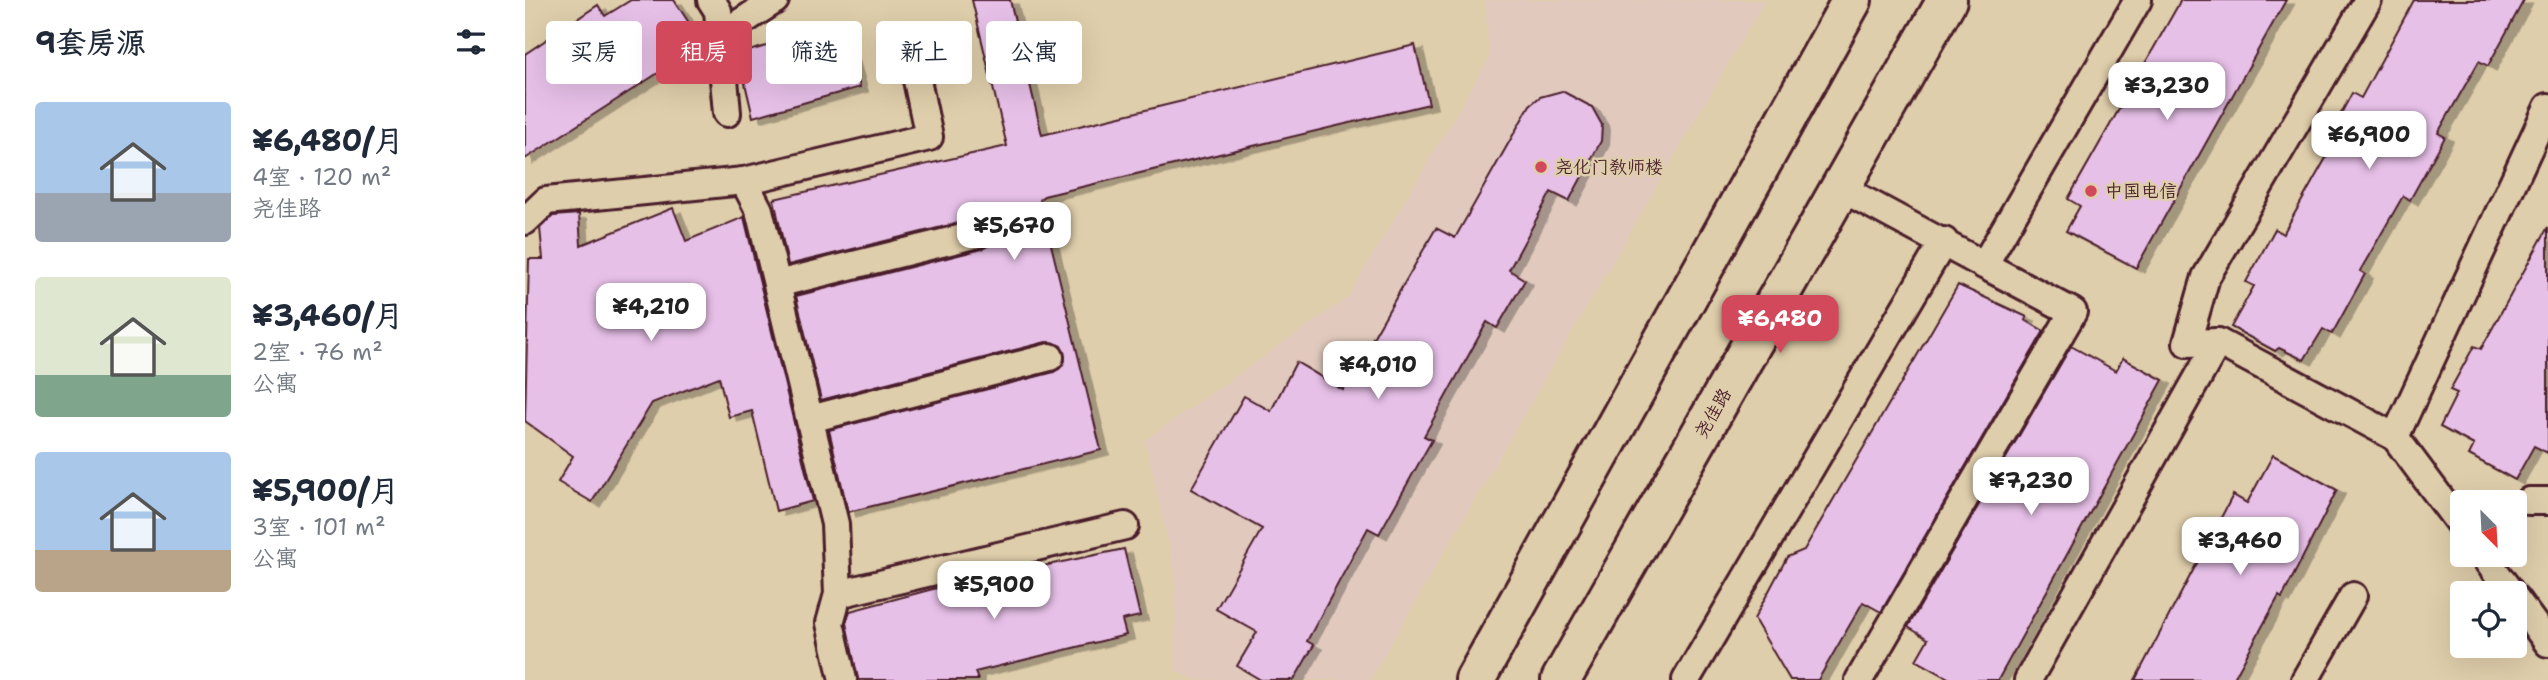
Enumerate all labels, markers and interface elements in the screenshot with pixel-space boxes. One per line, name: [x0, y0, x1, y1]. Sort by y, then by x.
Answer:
chip: 买房: [546, 21, 642, 84]
chip: 租房: [656, 21, 752, 84]
chip: 筛选: [766, 21, 862, 84]
chip: 新上: [876, 21, 972, 84]
chip: 公寓: [986, 21, 1082, 84]
text: 9套房源: [35, 22, 146, 63]
icon: filters: [452, 23, 490, 61]
pin: ¥3,230: [2110, 62, 2224, 122]
text: ¥3,230: [2124, 70, 2210, 100]
pin: ¥6,900: [2312, 111, 2426, 171]
text: ¥6,900: [2327, 119, 2411, 149]
text: ¥6,480/月: [252, 120, 404, 161]
icon: home: [91, 130, 175, 214]
place label: 尧化门教师楼: [1555, 155, 1663, 179]
marker: 尧化门教师楼: [1533, 159, 1549, 175]
text: 4室 · 120 m²: [252, 162, 391, 192]
place label: 中国电信: [2105, 179, 2177, 203]
marker: 中国电信: [2083, 183, 2099, 199]
text: 尧佳路: [252, 193, 321, 223]
pin: ¥5,670: [957, 202, 1071, 262]
text: ¥5,670: [973, 210, 1055, 240]
pin: ¥4,210: [594, 284, 708, 343]
text: ¥4,210: [612, 291, 690, 321]
text: ¥3,460/月: [252, 295, 403, 336]
pin: ¥6,480: [1723, 296, 1837, 355]
text: ¥6,480: [1738, 303, 1822, 333]
icon: home: [91, 305, 175, 389]
text: 2室 · 76 m²: [252, 337, 383, 367]
pin: ¥4,010: [1321, 342, 1435, 401]
text: ¥4,010: [1339, 349, 1417, 379]
text: 公寓: [252, 368, 298, 398]
street label: 尧佳路: [1689, 384, 1737, 442]
pin: ¥7,230: [1974, 458, 2088, 517]
text: ¥7,230: [1989, 465, 2073, 495]
text: ¥5,900/月: [252, 470, 399, 511]
icon: home: [91, 480, 175, 564]
north arrow: [2450, 490, 2527, 567]
map controls: [2450, 490, 2527, 658]
text: 3室 · 101 m²: [252, 512, 386, 542]
pin: ¥3,460: [2183, 518, 2297, 577]
text: ¥3,460: [2198, 525, 2282, 555]
text: 公寓: [252, 543, 298, 573]
pin: ¥5,900: [937, 562, 1051, 621]
text: ¥5,900: [953, 569, 1035, 599]
button: locate: [2450, 581, 2527, 658]

